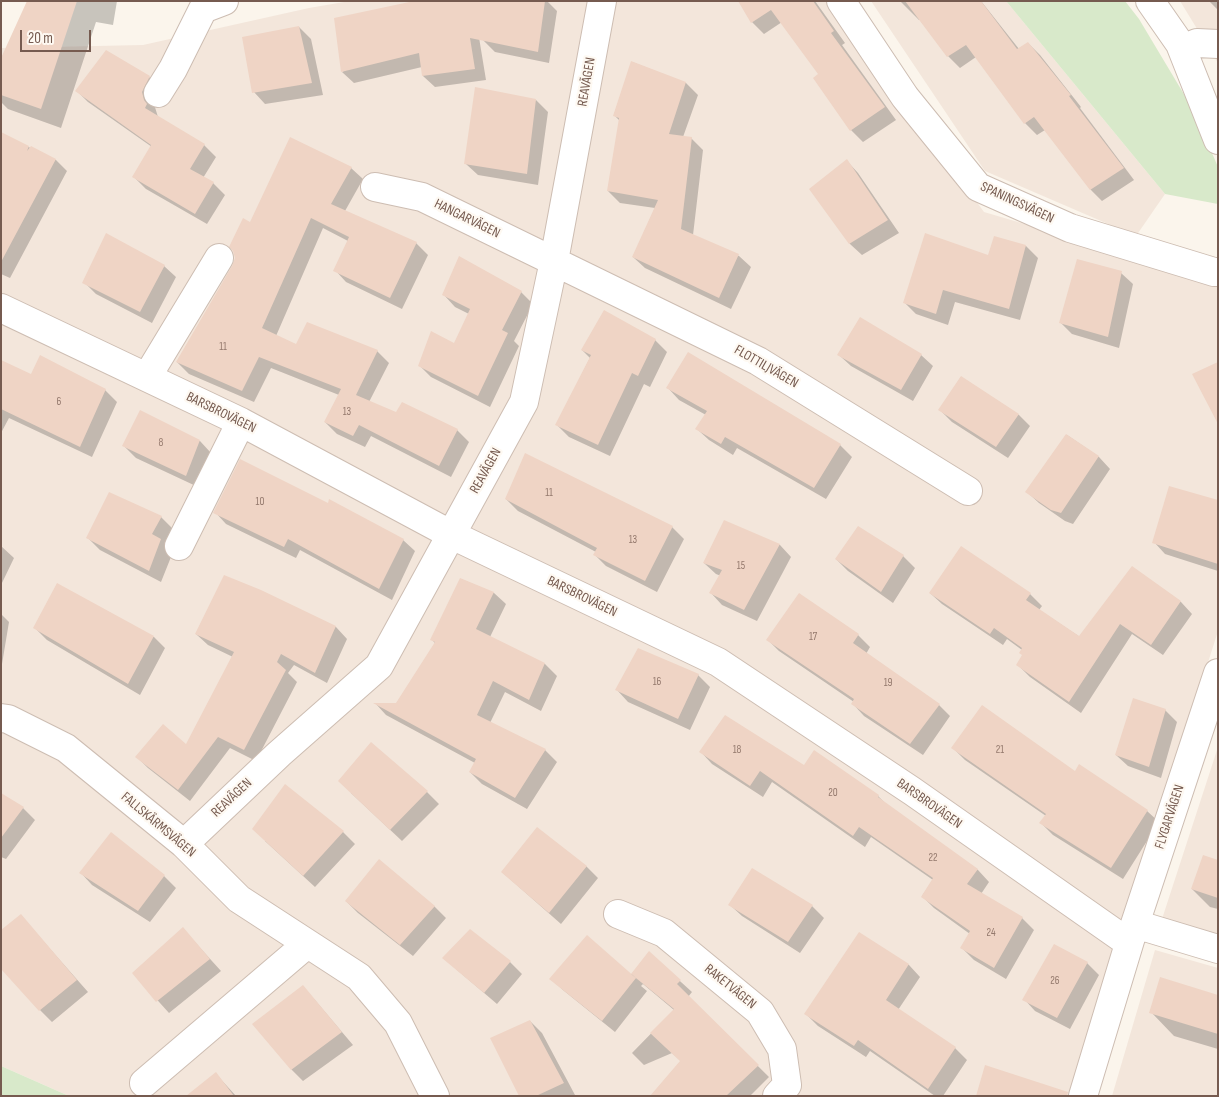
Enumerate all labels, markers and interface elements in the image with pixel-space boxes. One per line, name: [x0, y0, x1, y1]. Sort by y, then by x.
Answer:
scale bar: [22, 20, 94, 52]
text: 20 m: [28, 29, 53, 48]
street label: REAVÄGEN: [574, 56, 600, 108]
street label: SPANINGSVÄGEN: [978, 179, 1056, 227]
street label: HANGARVÄGEN: [431, 196, 503, 242]
house number: 11: [219, 340, 227, 354]
street label: FLOTTILJVÄGEN: [731, 342, 801, 392]
street label: BARSBROVÄGEN: [183, 389, 259, 437]
house number: 6: [57, 395, 61, 409]
house number: 13: [343, 405, 351, 419]
house number: 8: [159, 436, 163, 450]
street label: REAVÄGEN: [467, 445, 505, 497]
house number: 11: [545, 486, 553, 500]
house number: 10: [256, 495, 264, 509]
house number: 13: [629, 533, 637, 547]
house number: 15: [737, 559, 745, 573]
street label: BARSBROVÄGEN: [544, 573, 620, 621]
house number: 17: [809, 630, 817, 644]
house number: 16: [653, 675, 661, 689]
house number: 19: [884, 676, 892, 690]
house number: 18: [733, 743, 741, 757]
house number: 21: [996, 743, 1004, 757]
street label: REAVÄGEN: [208, 775, 256, 821]
street label: BARSBROVÄGEN: [893, 775, 965, 833]
street label: FLYGARVÄGEN: [1152, 783, 1188, 851]
house number: 20: [828, 786, 838, 800]
street label: FALLSKÄRMSVÄGEN: [117, 789, 199, 861]
house number: 22: [928, 851, 938, 865]
house number: 24: [986, 926, 996, 940]
street label: RAKETVÄGEN: [701, 961, 759, 1013]
house number: 26: [1050, 974, 1060, 988]

